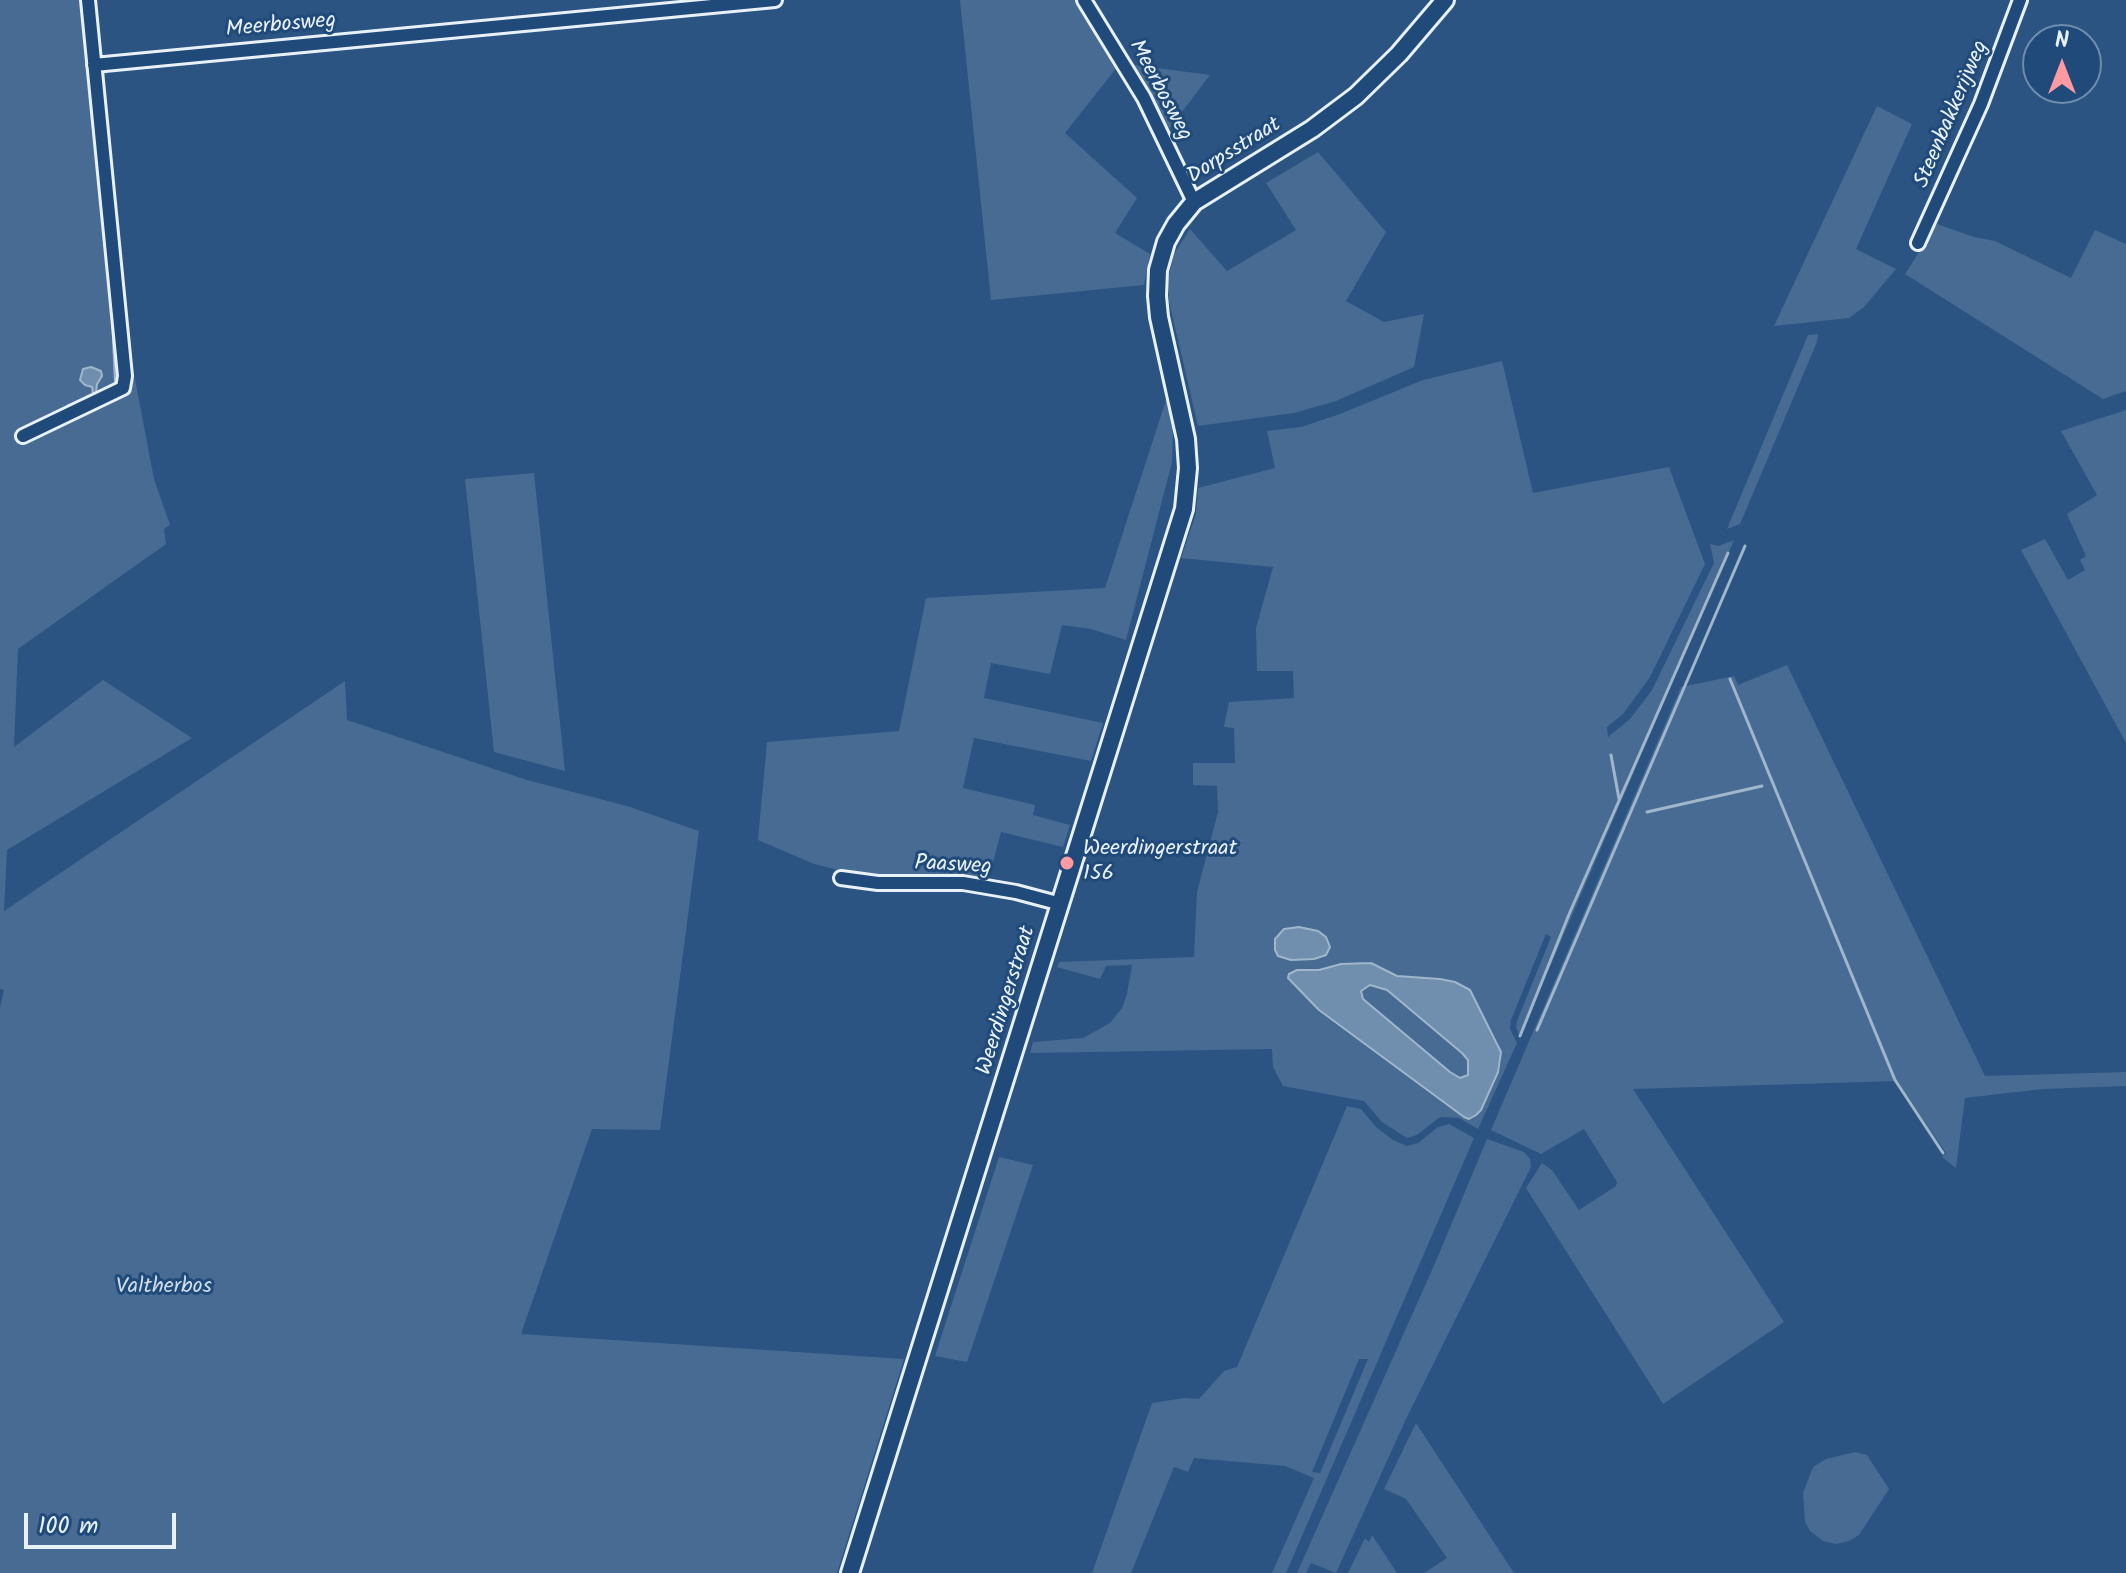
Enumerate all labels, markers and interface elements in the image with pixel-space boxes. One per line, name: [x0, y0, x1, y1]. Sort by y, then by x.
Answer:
street label: Meerbosweg: [225, 9, 337, 45]
north arrow: [2022, 24, 2102, 104]
text: N: [2055, 24, 2069, 59]
street label: Meerbosweg: [1121, 36, 1197, 146]
street label: Steenbakkerijweg: [1910, 37, 1996, 193]
street label: Dorpsstraat: [1183, 113, 1287, 191]
place label: Weerdingerstraat 156: [1083, 837, 1237, 888]
street label: Paasweg: [914, 852, 992, 882]
marker: Weerdingerstraat 156: [1058, 854, 1076, 872]
street label: Weerdingerstraat: [973, 923, 1043, 1079]
park label: Valtherbos: [116, 1275, 212, 1301]
scale bar: [28, 1497, 180, 1547]
text: 100 m: [38, 1507, 98, 1546]

